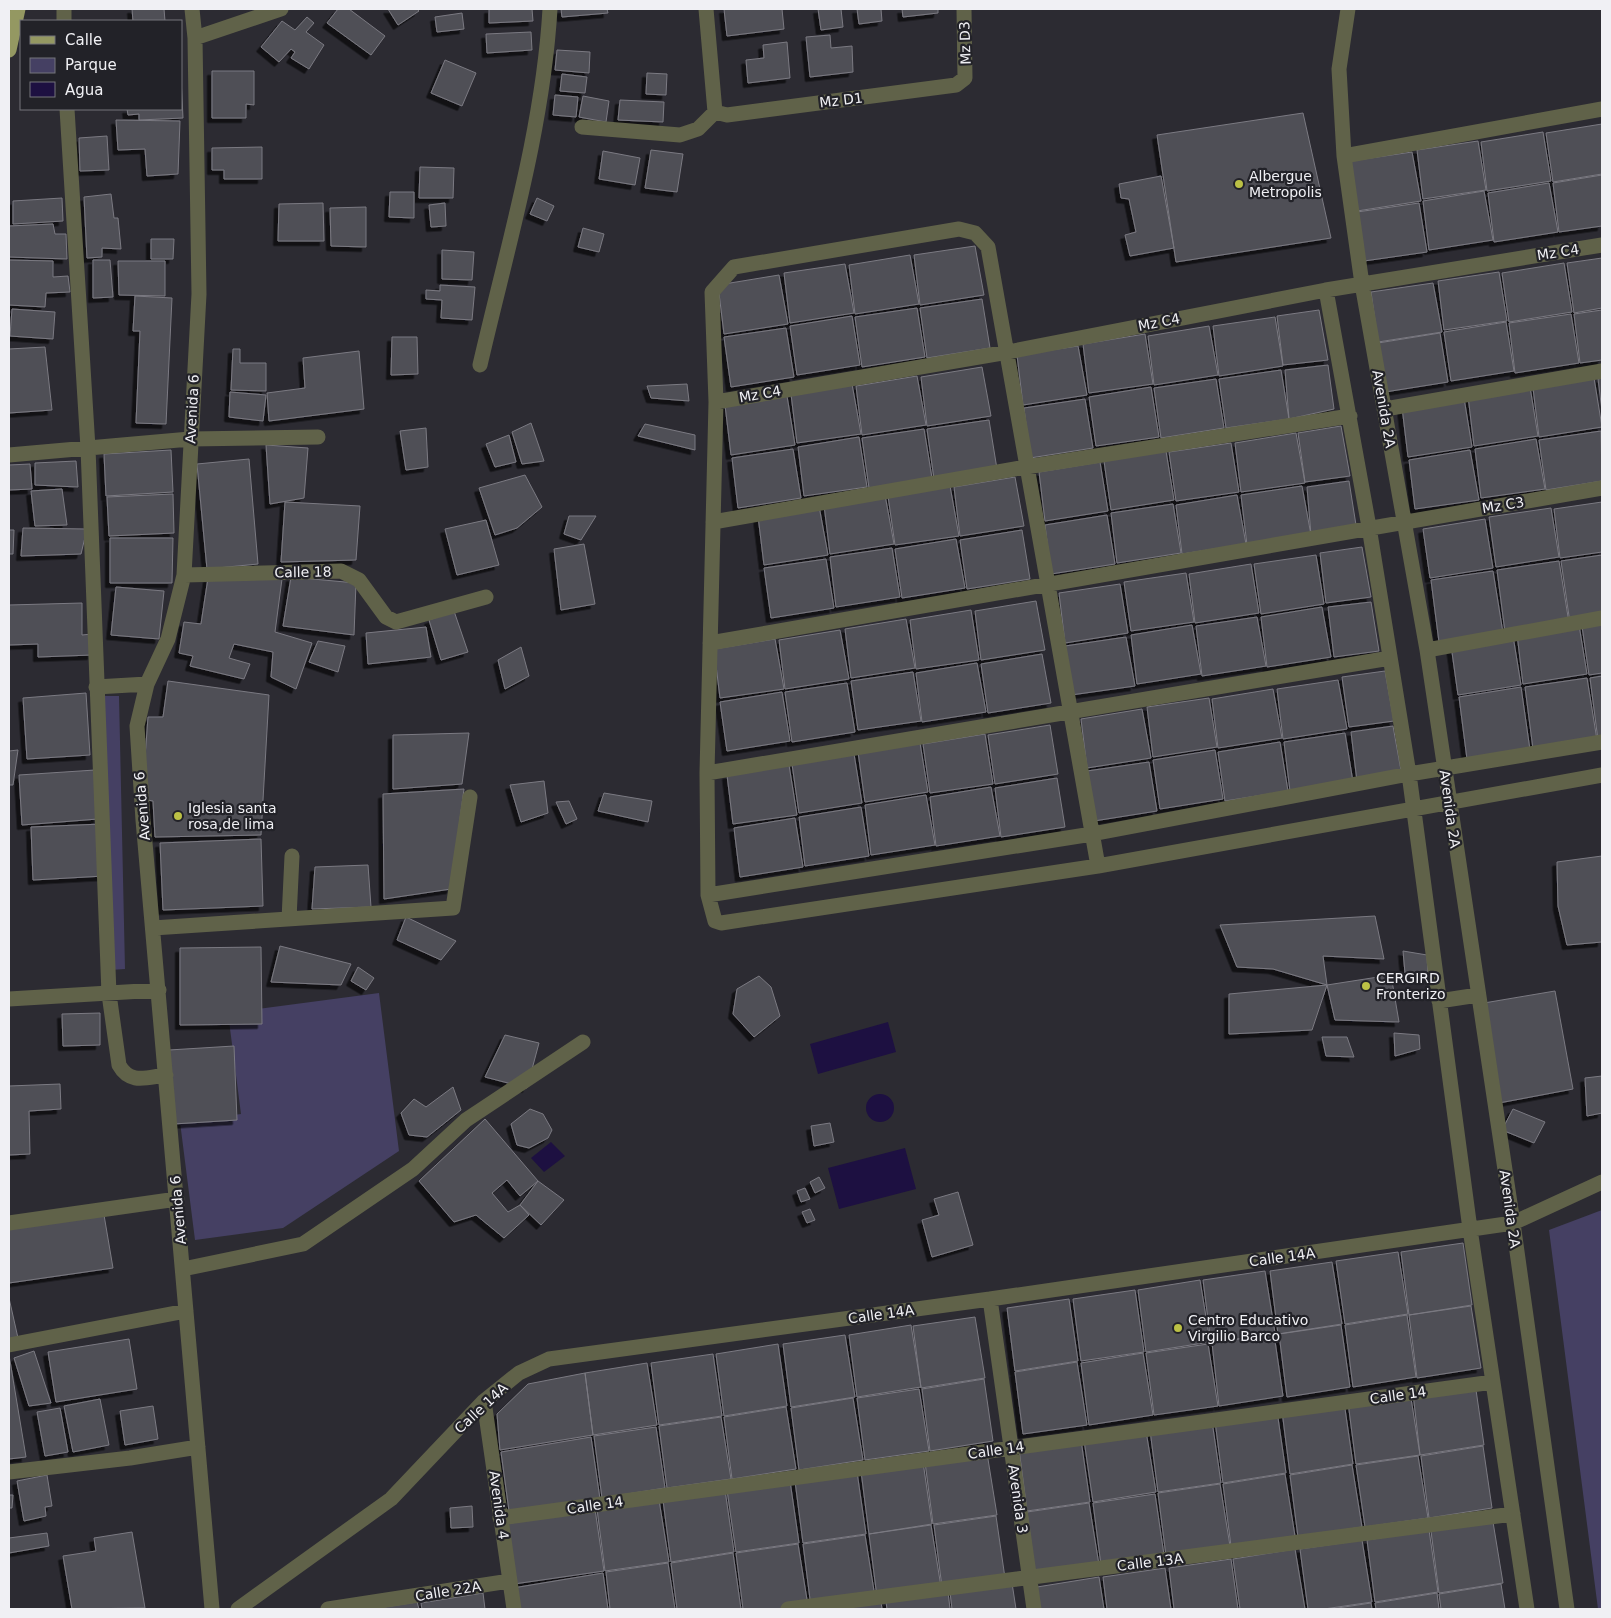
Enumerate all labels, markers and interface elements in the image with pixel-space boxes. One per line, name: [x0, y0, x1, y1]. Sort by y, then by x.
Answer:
legend: [20, 20, 182, 110]
street label: Mz D3: [956, 21, 974, 65]
text: Calle: [65, 31, 102, 49]
text: Parque: [65, 56, 117, 74]
text: Agua: [65, 81, 103, 99]
street label: Mz D1: [818, 89, 864, 111]
place label: Albergue Metropolis: [1249, 168, 1322, 200]
marker: Albergue Metropolis: [1233, 178, 1245, 190]
street label: Mz C4: [1536, 241, 1580, 263]
street label: Mz C4: [1137, 310, 1182, 334]
street label: Avenida 2A: [1369, 369, 1399, 450]
street label: Avenida 6: [182, 374, 202, 444]
street label: Mz C4: [738, 382, 782, 406]
street label: Mz C3: [1481, 494, 1525, 516]
street label: Calle 18: [274, 564, 332, 580]
street label: Avenida 2A: [1437, 769, 1463, 850]
street label: Avenida 6: [131, 771, 153, 841]
place label: Iglesia santa rosa,de lima: [188, 800, 277, 832]
marker: Iglesia santa rosa,de lima: [172, 810, 184, 822]
place label: CERGIRD Fronterizo: [1376, 970, 1446, 1002]
marker: CERGIRD Fronterizo: [1360, 980, 1372, 992]
street label: Avenida 2A: [1497, 1169, 1523, 1250]
street label: Avenida 6: [167, 1175, 189, 1245]
street label: Calle 14A: [1248, 1244, 1317, 1270]
street label: Calle 14A: [847, 1301, 916, 1327]
place label: Centro Educativo Virgilio Barco: [1188, 1312, 1308, 1344]
marker: Centro Educativo Virgilio Barco: [1172, 1322, 1184, 1334]
street label: Calle 14A: [451, 1379, 511, 1437]
street label: Calle 14: [1369, 1383, 1427, 1407]
street label: Calle 14: [967, 1438, 1025, 1462]
street label: Avenida 3: [1005, 1464, 1031, 1534]
street label: Avenida 4: [486, 1470, 512, 1540]
street label: Calle 14: [566, 1493, 624, 1517]
street label: Calle 13A: [1116, 1550, 1184, 1574]
street label: Calle 22A: [414, 1578, 483, 1604]

